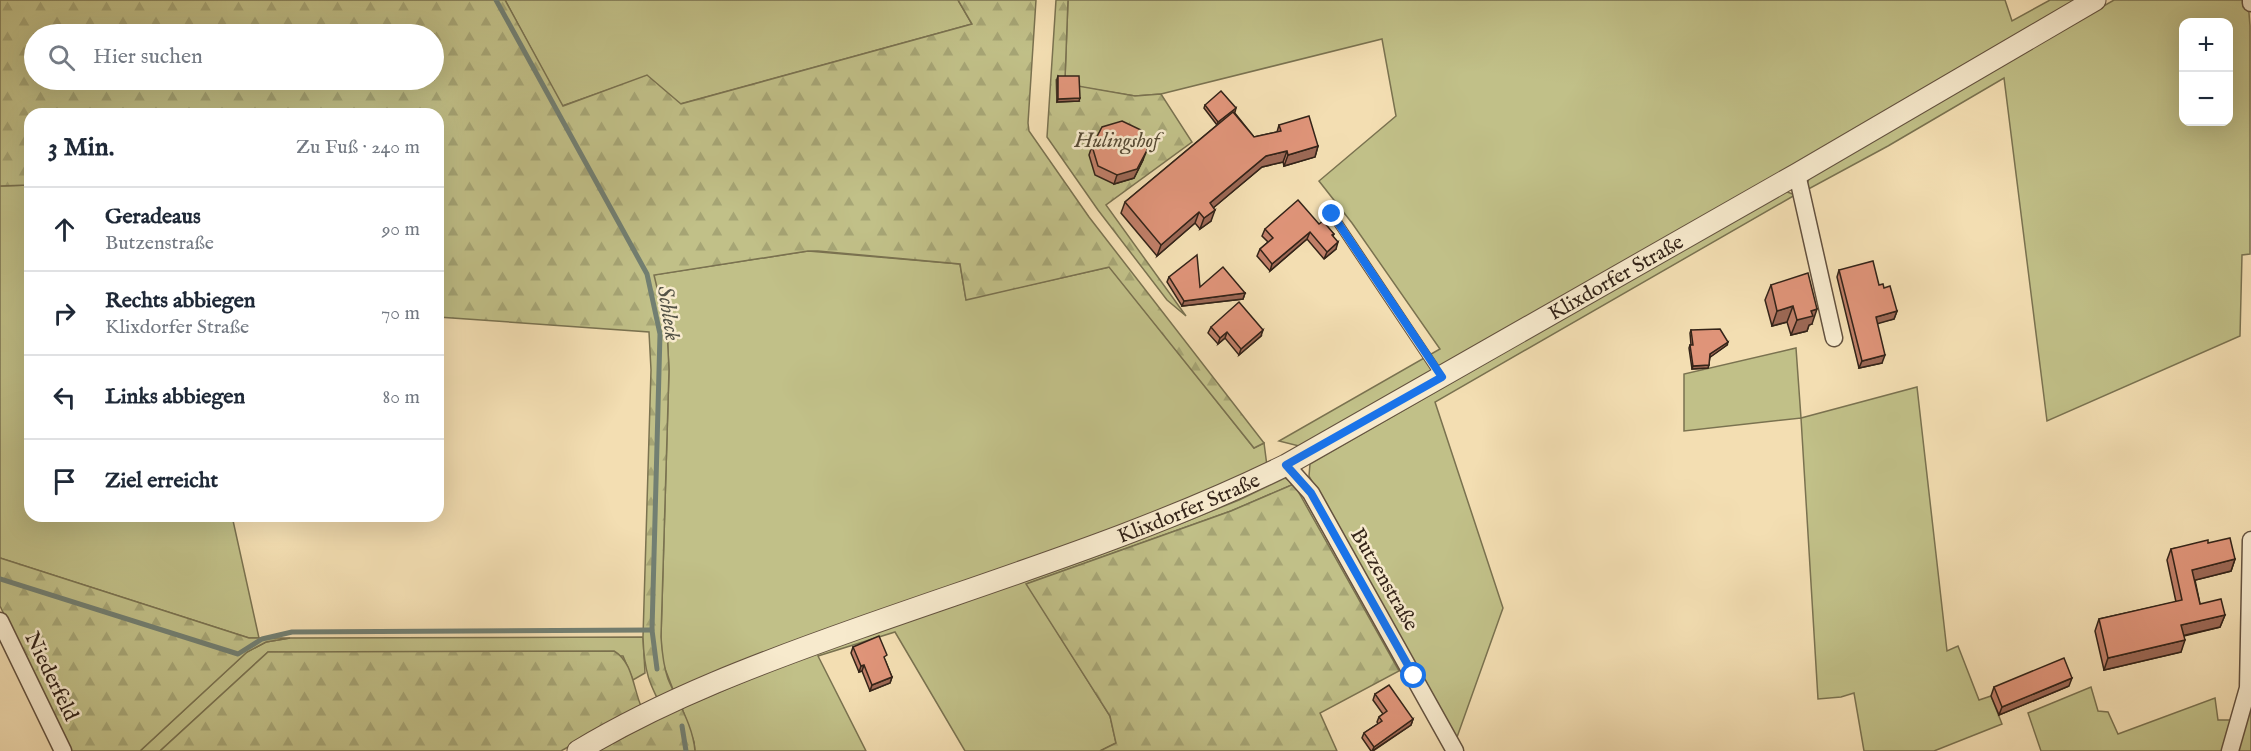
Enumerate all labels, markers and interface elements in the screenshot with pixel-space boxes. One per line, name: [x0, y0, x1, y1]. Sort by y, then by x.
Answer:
map controls: [2179, 18, 2233, 126]
button: +: [2179, 18, 2233, 72]
search box: [24, 24, 444, 90]
icon: search: [45, 41, 78, 74]
text: Hier suchen: [93, 43, 203, 71]
button: −: [2179, 72, 2233, 126]
park label: Hulingshof: [1073, 128, 1164, 155]
text: 3 Min.: [48, 131, 114, 164]
text: Zu Fuß · 240 m: [296, 135, 420, 160]
route end: [1318, 200, 1344, 226]
text: Geradeaus: [105, 203, 201, 231]
icon: ahead: [48, 213, 81, 246]
text: 90 m: [382, 217, 420, 242]
street label: Klixdorfer Straße: [1544, 229, 1689, 328]
text: Butzenstraße: [105, 231, 214, 256]
water label: Schleck: [650, 284, 686, 343]
text: Rechts abbiegen: [105, 287, 255, 315]
icon: right: [48, 297, 81, 330]
text: 70 m: [381, 301, 420, 326]
text: Klixdorfer Straße: [105, 315, 249, 340]
icon: left: [48, 381, 81, 414]
text: Links abbiegen: [105, 383, 245, 411]
text: 80 m: [383, 385, 420, 410]
icon: arrive: [48, 465, 81, 498]
text: Ziel erreicht: [105, 467, 218, 495]
street label: Klixdorfer Straße: [1114, 467, 1265, 551]
street label: Butzenstraße: [1343, 523, 1424, 636]
street label: Niederfeld: [18, 628, 84, 726]
route start: [1400, 662, 1426, 688]

